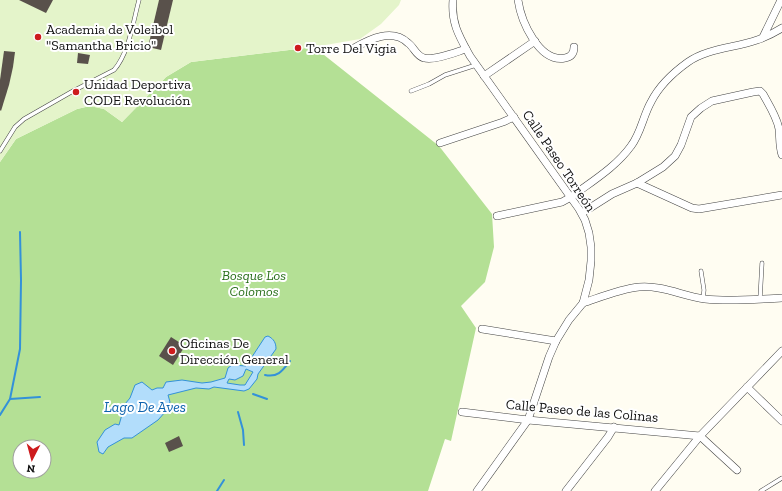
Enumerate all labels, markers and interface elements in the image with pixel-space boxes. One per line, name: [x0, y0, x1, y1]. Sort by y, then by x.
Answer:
place label: Academia de Voleibol "Samantha Bricio": [46, 21, 173, 54]
marker: Academia de Voleibol "Samantha Bricio": [33, 32, 43, 42]
place label: Torre Del Vigia: [306, 40, 397, 57]
marker: Torre Del Vigia: [293, 43, 303, 53]
place label: Unidad Deportiva CODE Revolución: [84, 76, 191, 109]
marker: Unidad Deportiva CODE Revolución: [71, 87, 81, 97]
street label: Calle Paseo Torreón: [519, 107, 599, 215]
park label: Bosque Los Colomos: [222, 267, 286, 300]
place label: Oficinas De Dirección General: [180, 335, 289, 368]
marker: Oficinas De Dirección General: [167, 346, 177, 356]
street label: Calle Paseo de las Colinas: [505, 396, 659, 426]
water label: Lago De Aves: [104, 398, 186, 416]
north arrow: [12, 439, 52, 479]
text: N: [26, 461, 36, 475]

